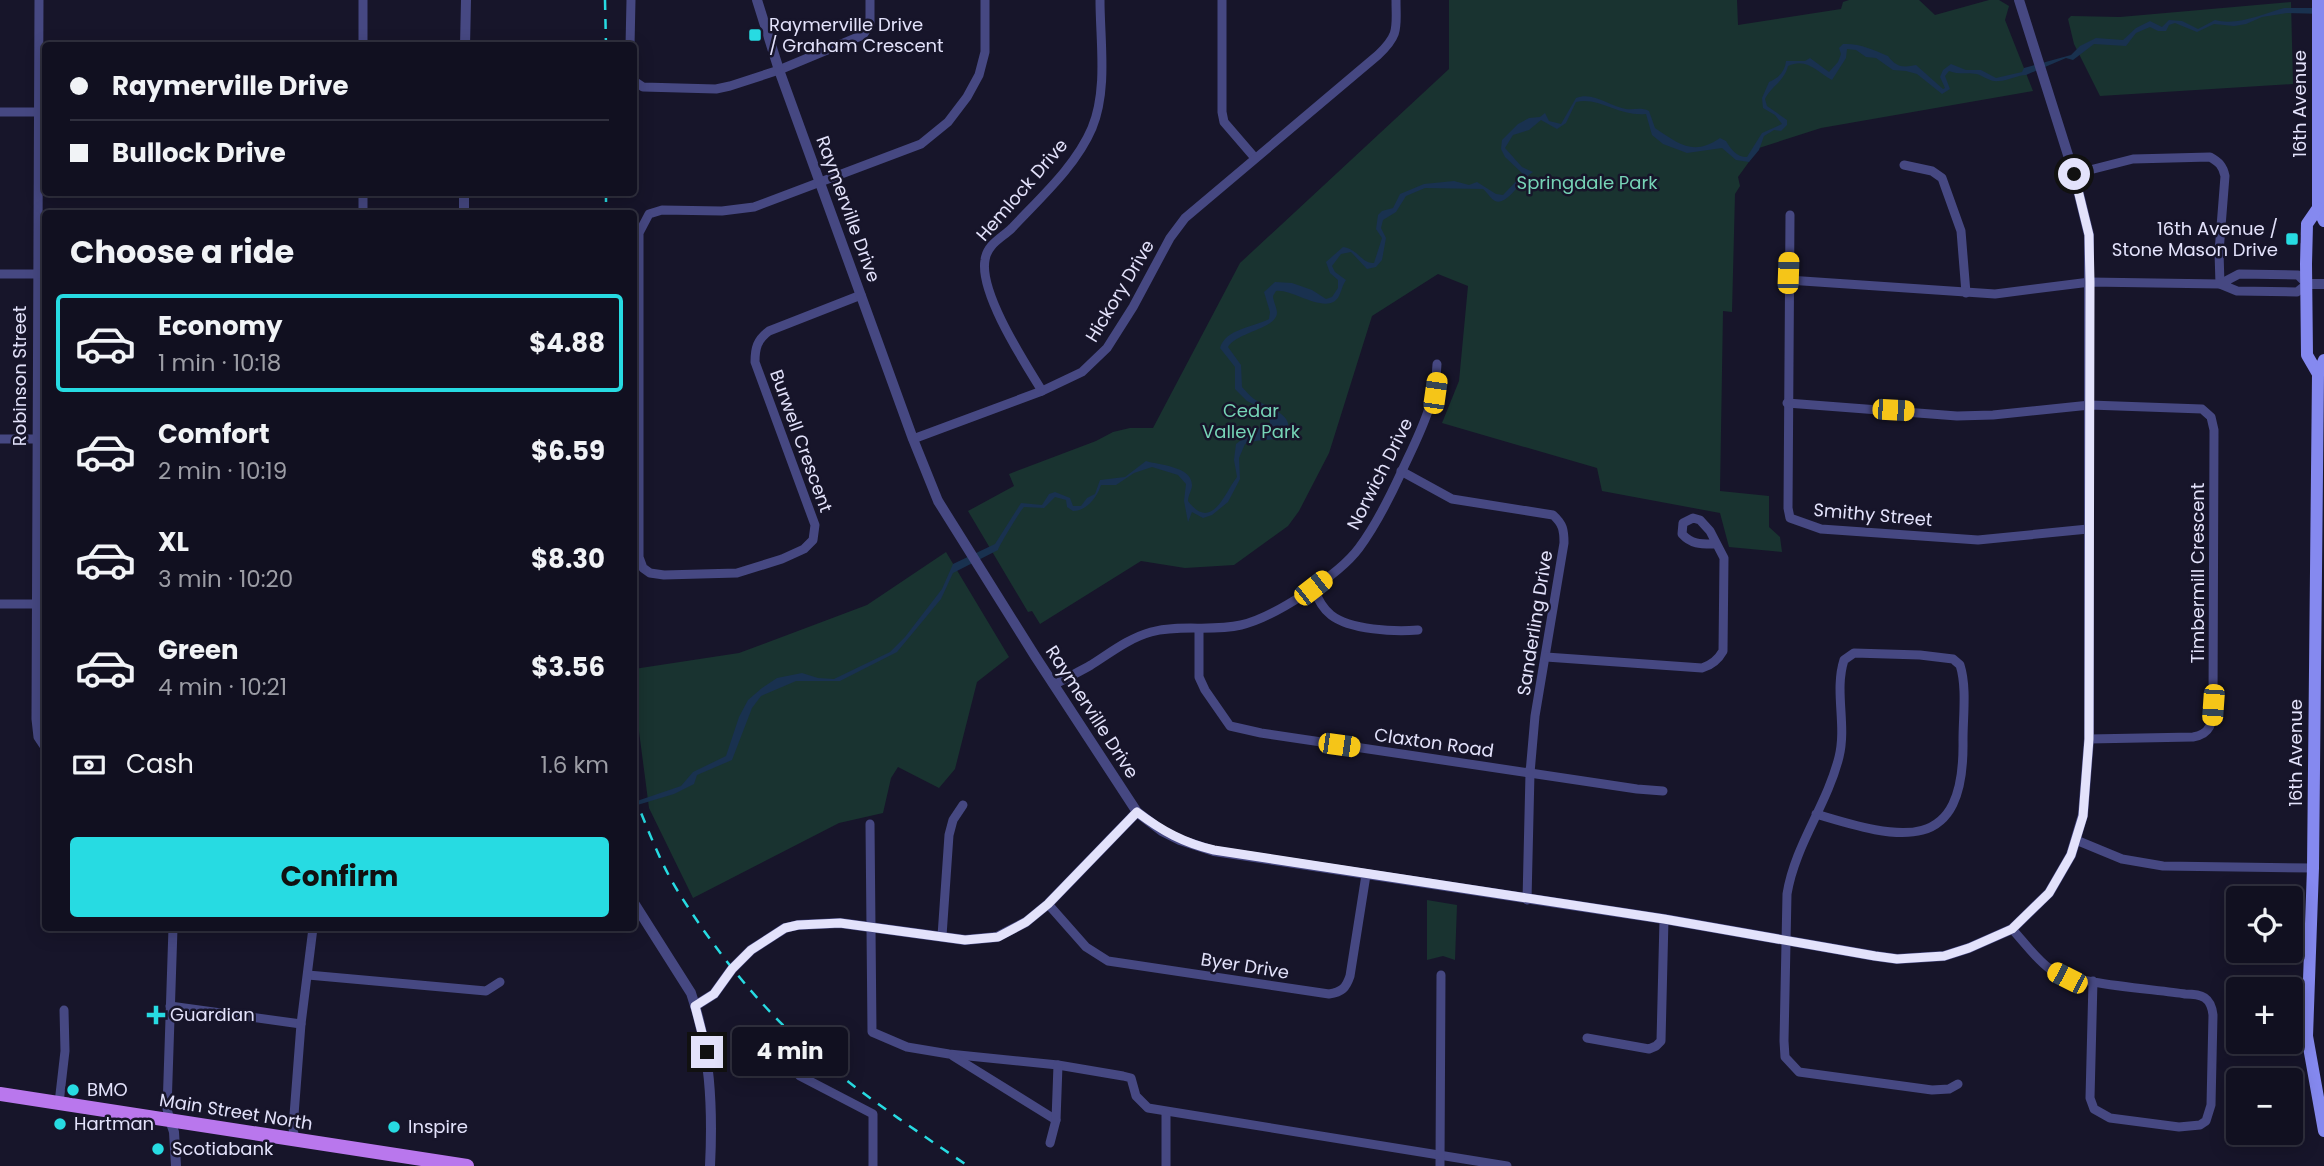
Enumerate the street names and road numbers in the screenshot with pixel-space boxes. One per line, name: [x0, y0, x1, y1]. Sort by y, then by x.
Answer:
street label: 16th Avenue: [2287, 50, 2312, 158]
street label: Raymerville Drive: [810, 132, 887, 286]
street label: Hemlock Drive: [970, 133, 1073, 246]
street label: Hickory Drive: [1079, 235, 1160, 347]
street label: Robinson Street: [7, 306, 32, 446]
street label: Burwell Crescent: [764, 366, 839, 516]
street label: Norwich Drive: [1341, 414, 1418, 534]
street label: Timbermill Crescent: [2185, 483, 2210, 663]
street label: Smithy Street: [1813, 497, 1934, 532]
street label: Sanderling Drive: [1511, 548, 1558, 697]
street label: Raymerville Drive: [1040, 640, 1145, 783]
street label: 16th Avenue: [2283, 699, 2308, 807]
street label: Claxton Road: [1373, 722, 1495, 763]
street label: Byer Drive: [1199, 946, 1291, 985]
street label: Main Street North: [158, 1087, 315, 1136]

